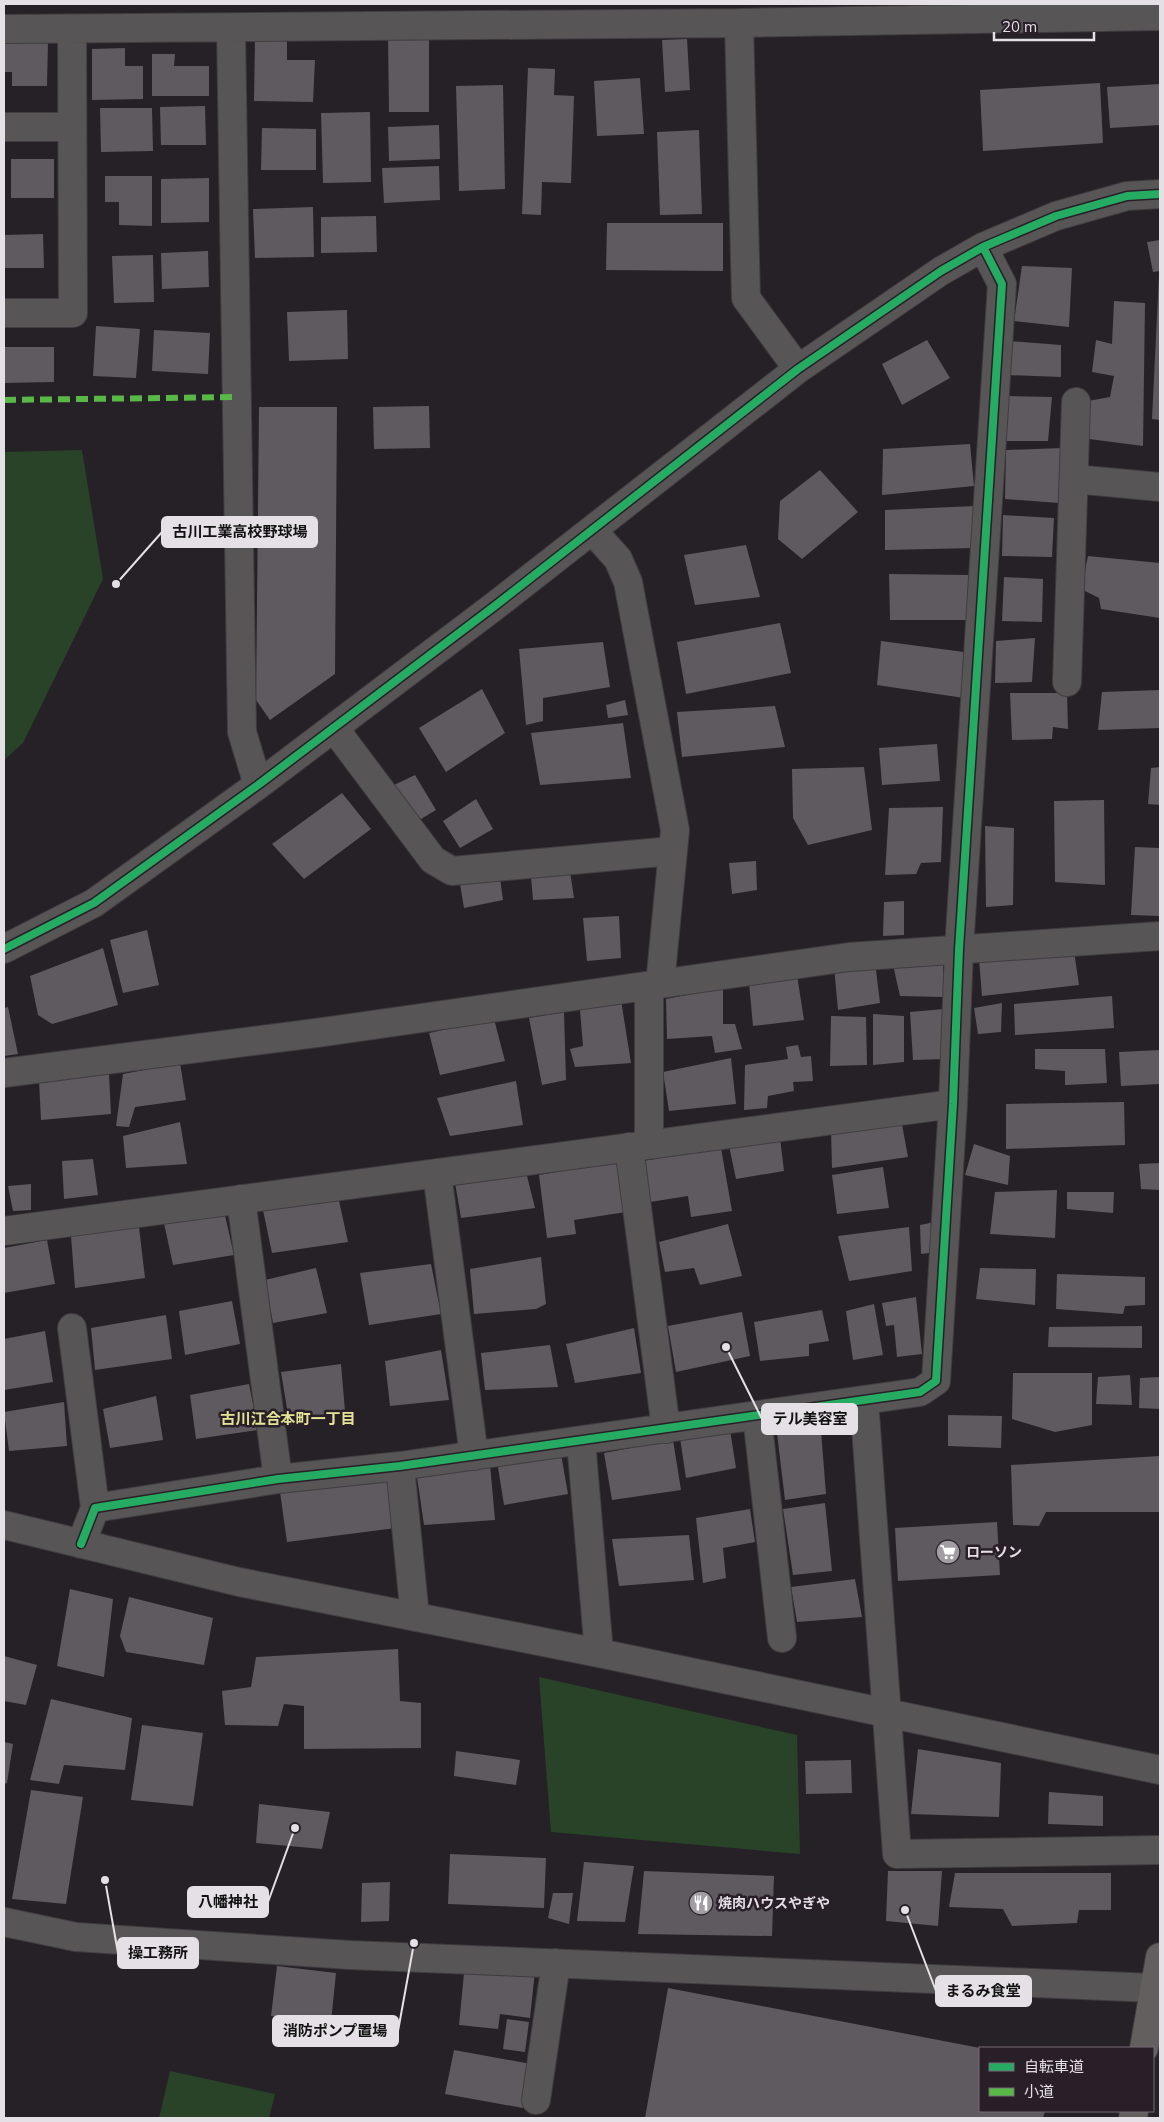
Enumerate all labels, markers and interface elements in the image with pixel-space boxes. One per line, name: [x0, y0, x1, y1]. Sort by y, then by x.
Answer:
scale bar: [994, 10, 1094, 42]
text: 20 m: [1002, 17, 1037, 36]
callout: 古川工業高校野球場: [162, 517, 317, 547]
text: 古川工業高校野球場: [172, 522, 308, 541]
callout: テル美容室: [762, 1404, 857, 1434]
district label: 古川江合本町一丁目: [220, 1409, 356, 1428]
text: テル美容室: [772, 1409, 848, 1428]
supermarket icon: ローソン: [935, 1539, 961, 1565]
place label: ローソン: [966, 1543, 1022, 1561]
callout: 八幡神社: [188, 1887, 268, 1917]
restaurant icon: 焼肉ハウスやぎや: [688, 1890, 714, 1916]
text: 八幡神社: [198, 1892, 258, 1911]
place label: 焼肉ハウスやぎや: [718, 1894, 830, 1912]
callout: 操工務所: [118, 1938, 198, 1968]
text: 操工務所: [128, 1943, 188, 1962]
callout: まるみ食堂: [936, 1976, 1031, 2006]
text: まるみ食堂: [945, 1981, 1021, 2000]
callout: 消防ポンプ置場: [273, 2016, 398, 2046]
text: 消防ポンプ置場: [283, 2021, 387, 2040]
legend: [979, 2047, 1154, 2112]
text: 自転車道: [1024, 2057, 1084, 2076]
text: 小道: [1024, 2082, 1054, 2101]

